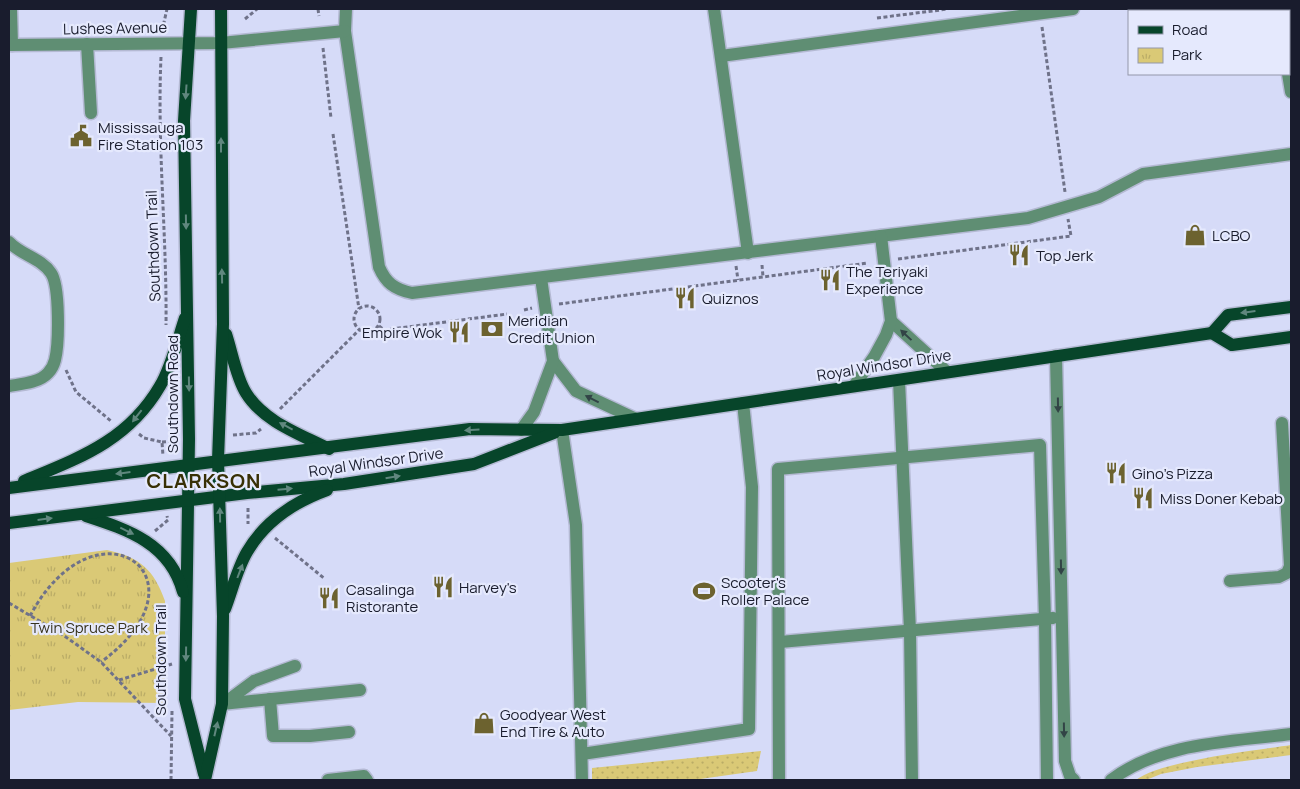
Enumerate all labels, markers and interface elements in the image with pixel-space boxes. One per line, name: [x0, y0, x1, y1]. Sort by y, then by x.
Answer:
legend: [1128, 10, 1290, 75]
street label: Lushes Avenue: [63, 17, 168, 39]
text: Road: [1172, 19, 1208, 40]
text: Park: [1172, 44, 1202, 65]
one-way arrow: [181, 84, 189, 100]
place label: Mississauga Fire Station 103: [98, 117, 203, 155]
public building icon: Mississauga Fire Station 103: [68, 123, 94, 149]
one-way arrow: [217, 137, 225, 153]
street label: Southdown Trail: [141, 190, 165, 302]
one-way arrow: [182, 214, 190, 230]
shop icon: LCBO: [1182, 222, 1208, 248]
place label: LCBO: [1212, 225, 1251, 246]
restaurant icon: Top Jerk: [1006, 242, 1032, 268]
place label: Top Jerk: [1036, 245, 1094, 266]
place label: The Teriyaki Experience: [846, 261, 928, 299]
one-way arrow: [218, 267, 226, 283]
restaurant icon: The Teriyaki Experience: [817, 267, 843, 293]
restaurant icon: Quiznos: [672, 285, 698, 311]
place label: Quiznos: [702, 288, 759, 309]
one-way arrow: [1239, 308, 1255, 316]
place label: Meridian Credit Union: [508, 310, 595, 348]
bank icon: Meridian Credit Union: [479, 316, 505, 342]
restaurant icon: Empire Wok: [446, 319, 472, 345]
place label: Empire Wok: [362, 322, 443, 343]
one-way arrow: [900, 329, 912, 341]
street label: Southdown Road: [162, 335, 183, 453]
street label: Royal Windsor Drive: [815, 344, 953, 386]
one-way arrow: [185, 377, 193, 393]
one-way arrow: [585, 395, 599, 403]
one-way arrow: [1054, 397, 1062, 413]
one-way arrow: [131, 409, 142, 422]
one-way arrow: [279, 422, 293, 430]
one-way arrow: [464, 426, 480, 434]
street label: Royal Windsor Drive: [307, 442, 445, 482]
restaurant icon: Gino's Pizza: [1103, 460, 1129, 486]
place label: Gino's Pizza: [1132, 463, 1213, 484]
district label: CLARKSON: [147, 467, 261, 494]
one-way arrow: [115, 469, 131, 477]
one-way arrow: [385, 472, 401, 480]
one-way arrow: [278, 485, 294, 493]
restaurant icon: Miss Doner Kebab: [1130, 485, 1156, 511]
place label: Miss Doner Kebab: [1160, 488, 1283, 509]
one-way arrow: [216, 507, 224, 523]
one-way arrow: [37, 515, 53, 523]
one-way arrow: [120, 527, 134, 535]
one-way arrow: [1058, 559, 1066, 575]
one-way arrow: [237, 563, 244, 578]
place label: Scooter's Roller Palace: [721, 572, 809, 610]
restaurant icon: Harvey's: [430, 574, 456, 600]
place label: Harvey's: [459, 577, 517, 598]
sports icon: Scooter's Roller Palace: [691, 578, 717, 604]
place label: Casalinga Ristorante: [346, 579, 418, 617]
restaurant icon: Casalinga Ristorante: [316, 585, 342, 611]
street label: Southdown Trail: [150, 604, 171, 716]
park label: Twin Spruce Park: [30, 617, 148, 638]
one-way arrow: [181, 646, 189, 662]
place label: Goodyear West End Tire & Auto: [500, 704, 606, 742]
shop icon: Goodyear West End Tire & Auto: [471, 710, 497, 736]
one-way arrow: [212, 721, 220, 736]
one-way arrow: [1061, 722, 1069, 738]

